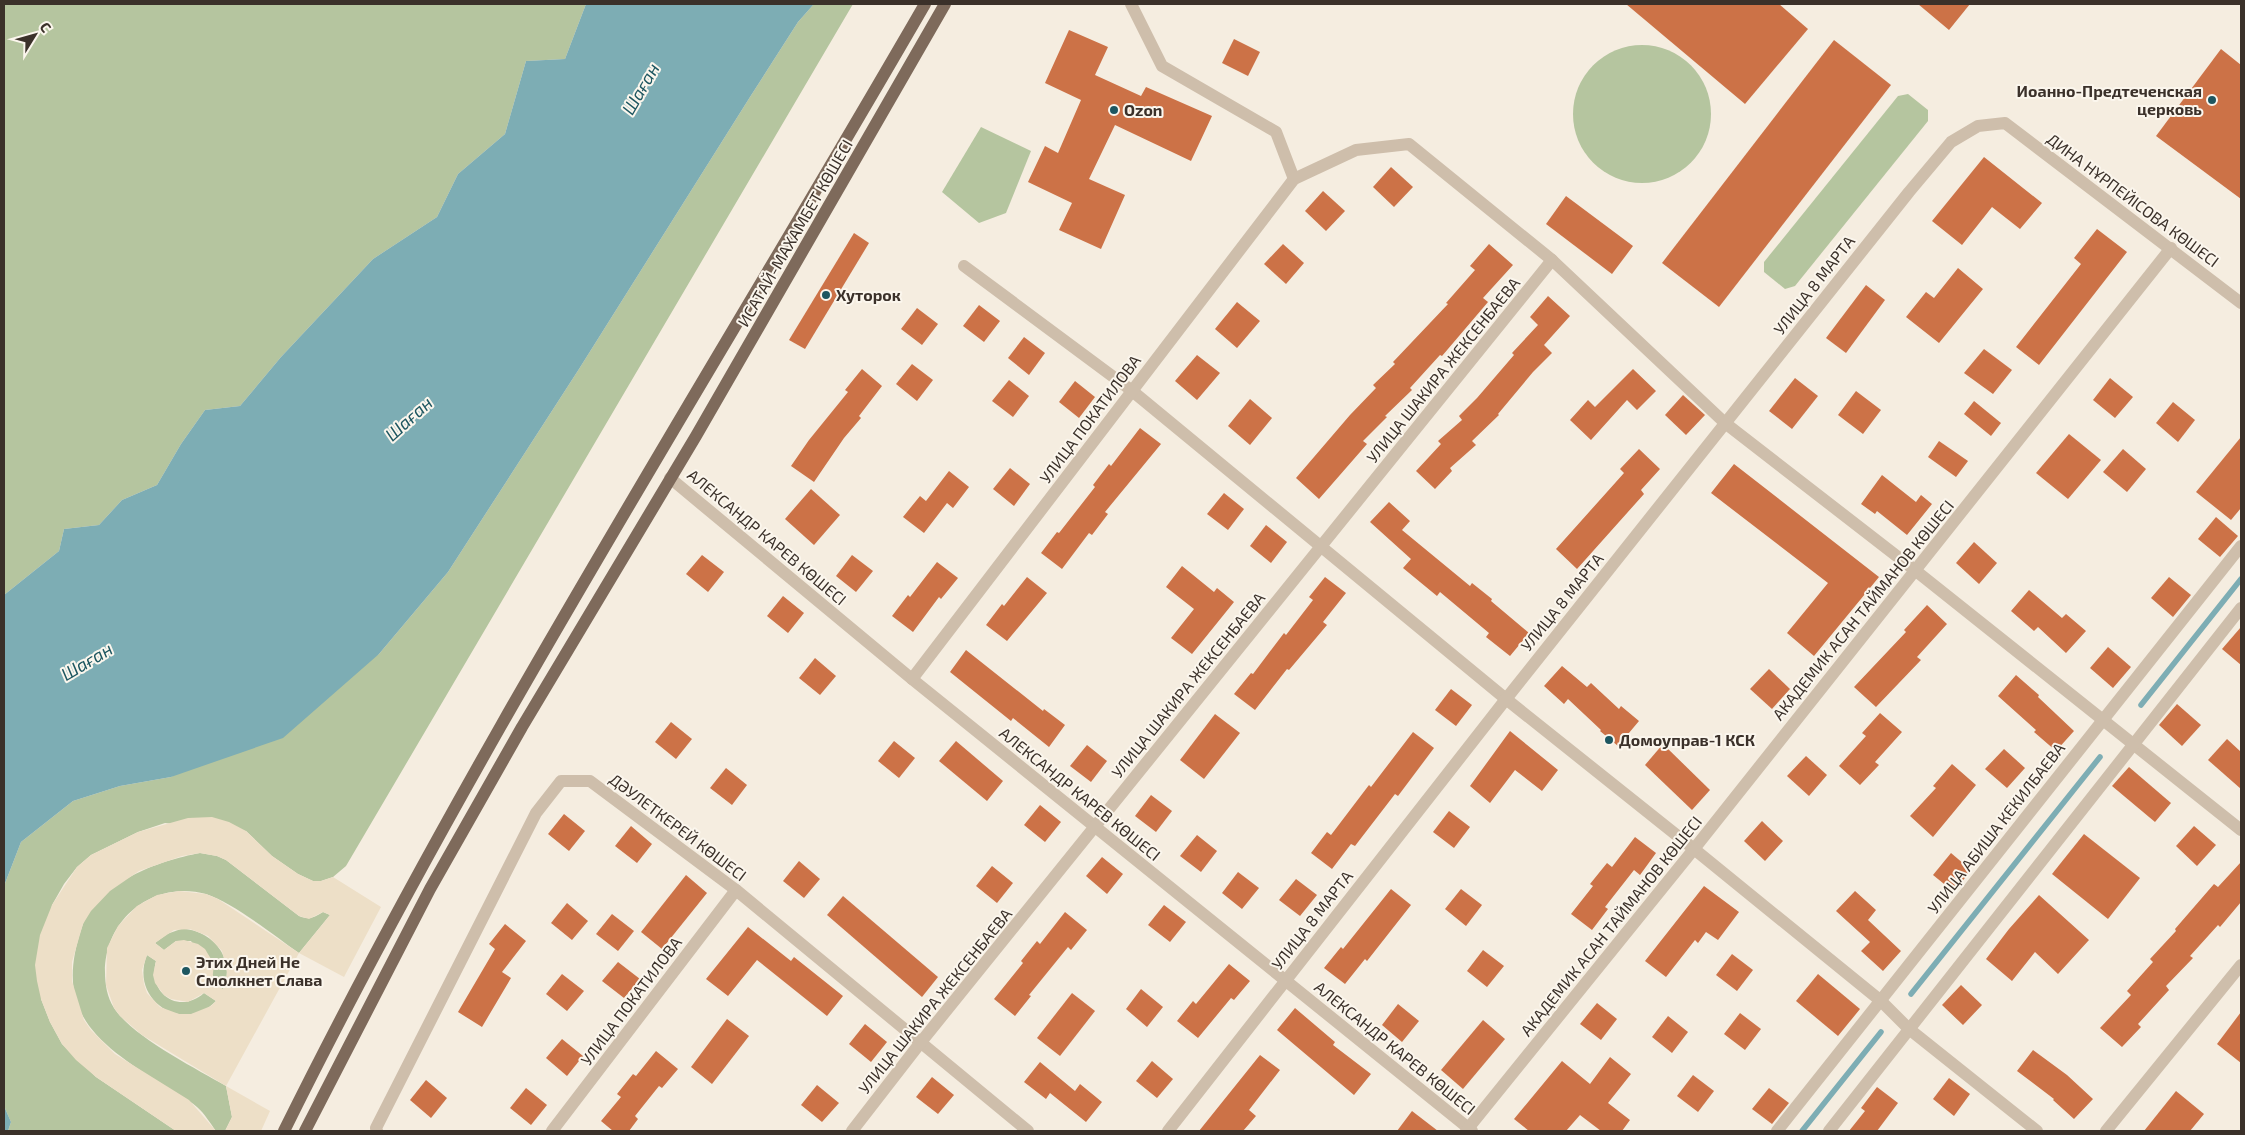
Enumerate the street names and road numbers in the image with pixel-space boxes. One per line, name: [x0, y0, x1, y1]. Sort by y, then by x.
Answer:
street label: ДИНА НҰРПЕЙІСОВА КӨШЕСІ: [2044, 129, 2223, 270]
street label: ИСАТАЙ-МАХАМБЕТ КӨШЕСІ: [733, 136, 856, 330]
street label: УЛИЦА 8 МАРТА: [1769, 231, 1858, 338]
street label: УЛИЦА ШАКИРА ЖЕКСЕНБАЕВА: [1362, 273, 1523, 466]
street label: УЛИЦА ПОКАТИЛОВА: [1035, 351, 1144, 487]
street label: АЛЕКСАНДР КАРЕВ КӨШЕСІ: [684, 465, 850, 609]
street label: АКАДЕМИК АСАН ТАЙМАНОВ КӨШЕСІ: [1768, 496, 1957, 723]
street label: УЛИЦА 8 МАРТА: [1516, 549, 1607, 654]
street label: УЛИЦА ШАКИРА ЖЕКСЕНБАЕВА: [1107, 588, 1268, 781]
street label: АЛЕКСАНДР КАРЕВ КӨШЕСІ: [996, 723, 1164, 864]
street label: УЛИЦА АБИША КЕКИЛБАЕВА: [1923, 739, 2068, 917]
street label: ДӘУЛЕТКЕРЕЙ КӨШЕСІ: [606, 769, 751, 884]
street label: АКАДЕМИК АСАН ТАЙМАНОВ КӨШЕСІ: [1516, 812, 1705, 1039]
street label: УЛИЦА 8 МАРТА: [1267, 866, 1356, 973]
street label: УЛИЦА ШАКИРА ЖЕКСЕНБАЕВА: [854, 904, 1015, 1097]
street label: УЛИЦА ПОКАТИЛОВА: [576, 933, 685, 1069]
street label: АЛЕКСАНДР КАРЕВ КӨШЕСІ: [1311, 977, 1479, 1118]

